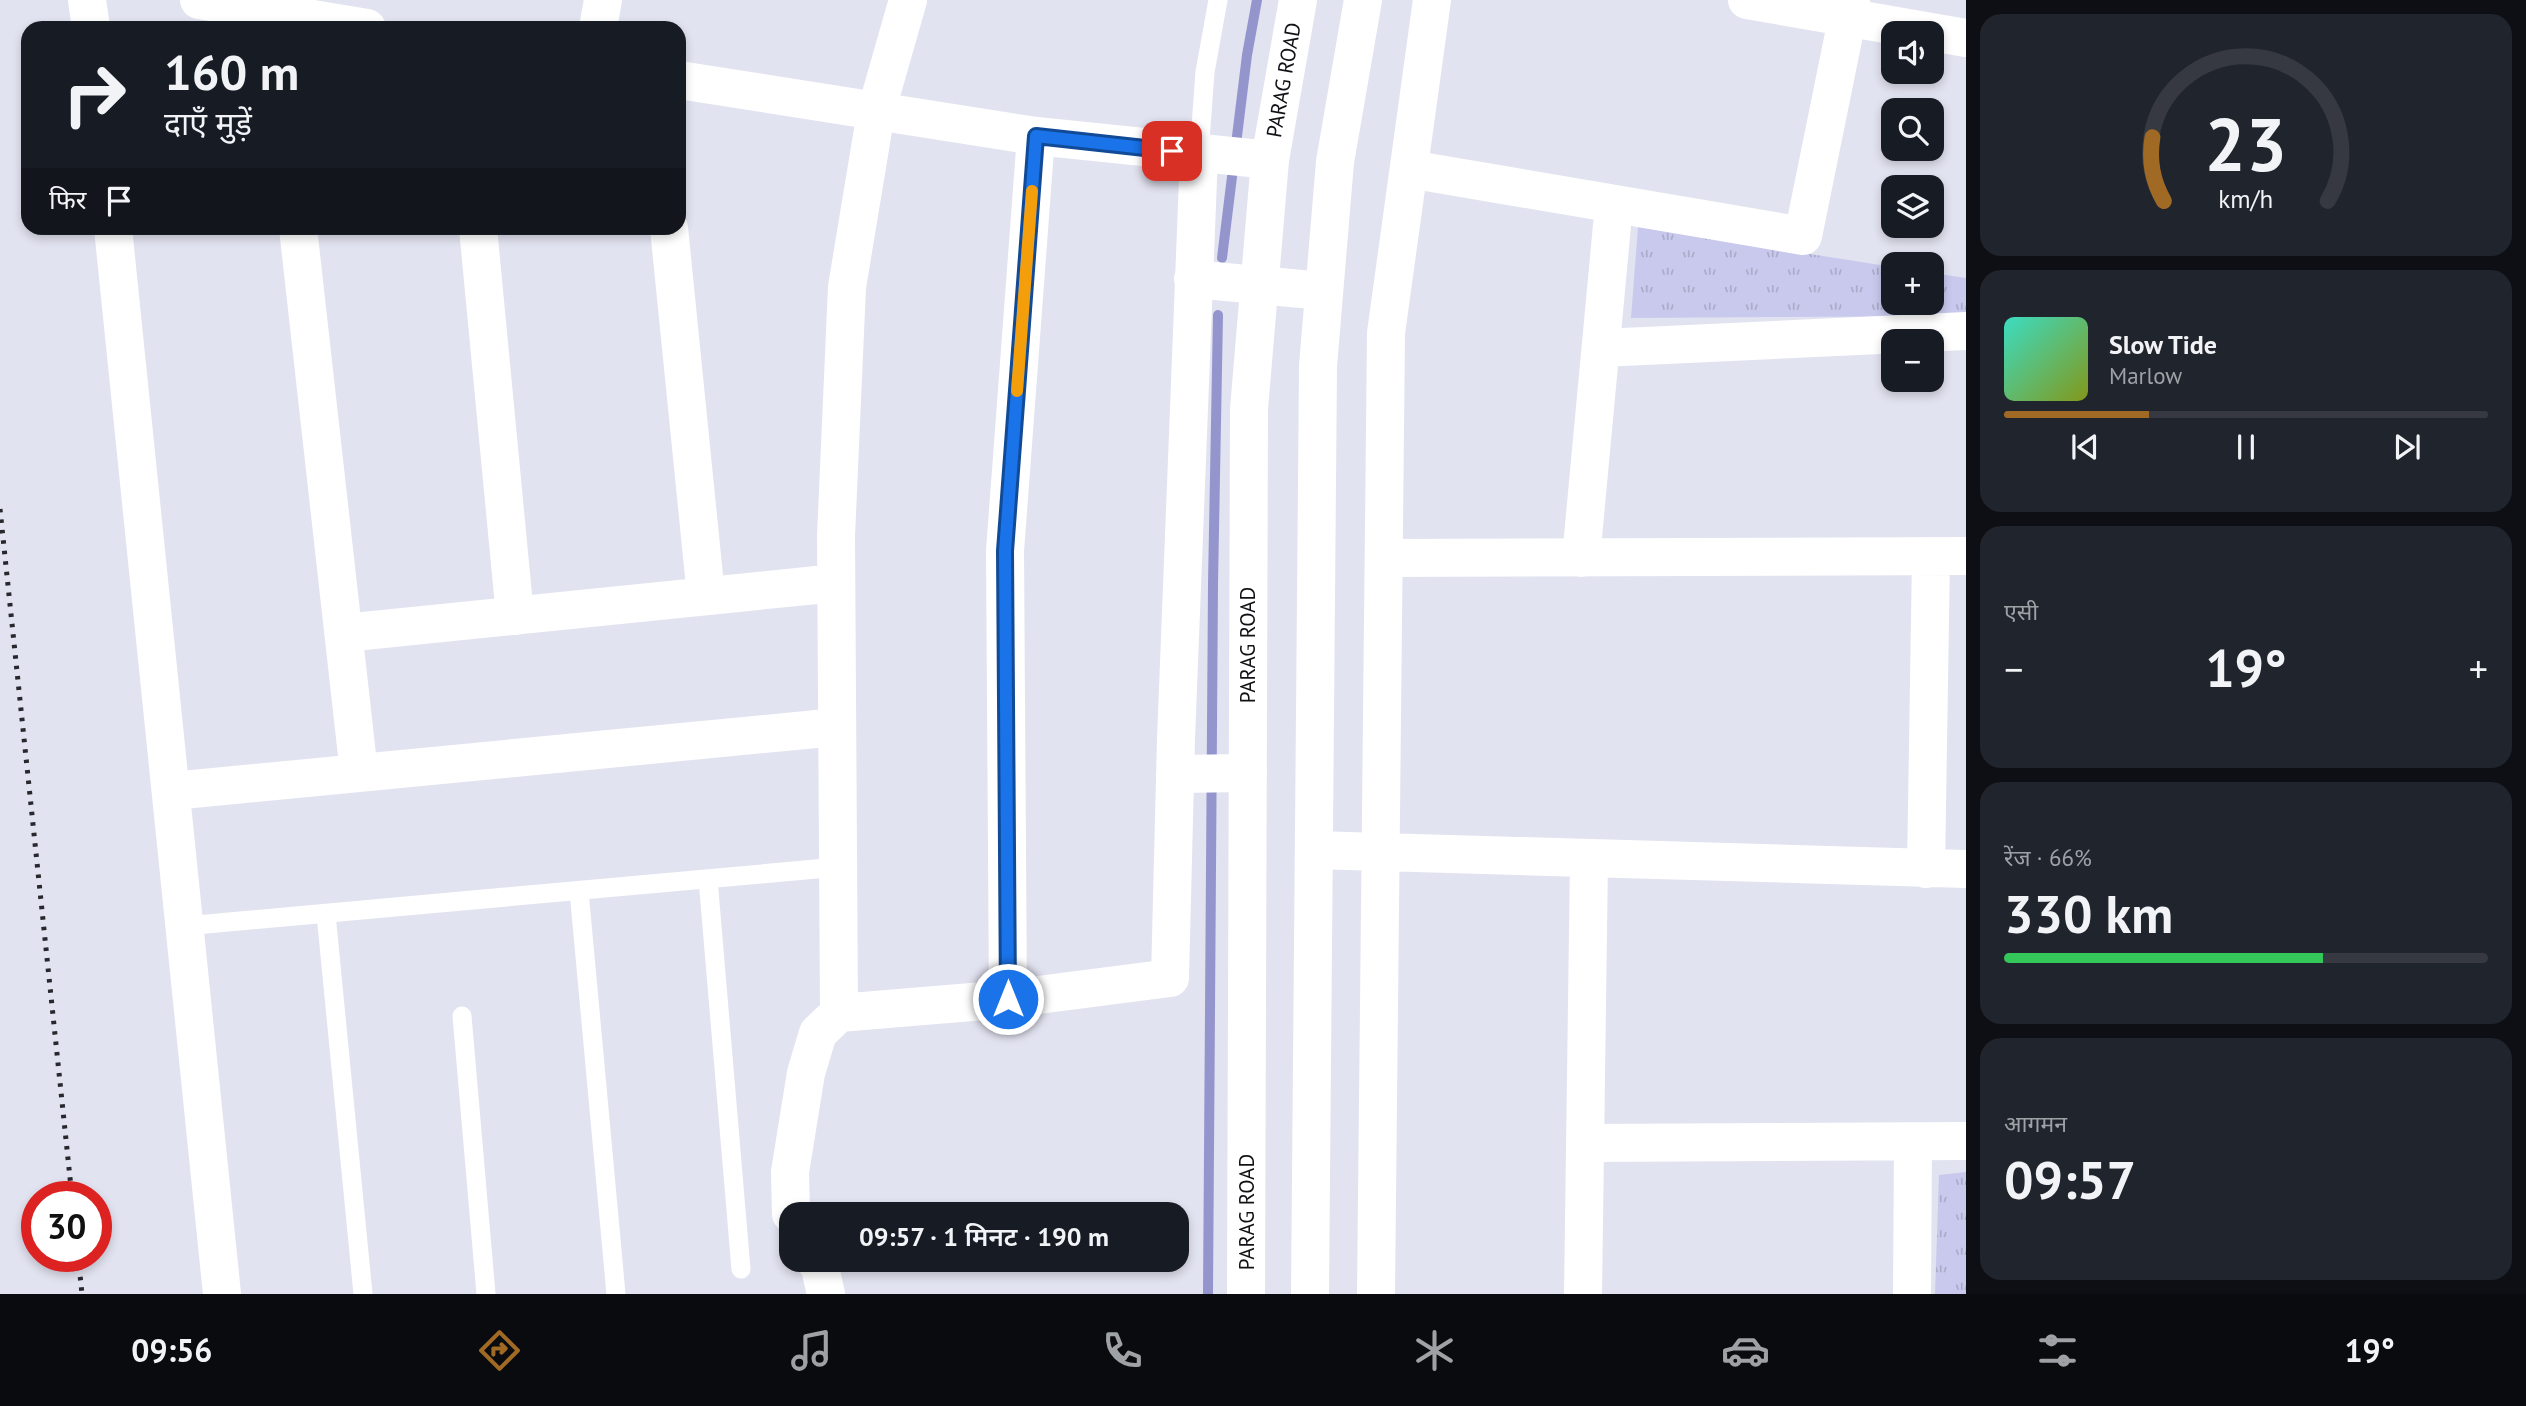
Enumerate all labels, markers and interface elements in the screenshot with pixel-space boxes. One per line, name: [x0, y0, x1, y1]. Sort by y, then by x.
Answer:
street label: PARAG ROAD: [1260, 20, 1307, 140]
map controls: [1881, 21, 1944, 392]
button: sound: [1881, 21, 1944, 84]
text: 160 m: [164, 40, 299, 104]
icon: right: [49, 49, 140, 140]
text: 23: [2205, 97, 2287, 191]
button: search: [1881, 98, 1944, 161]
text: दाएँ मुड़ें: [164, 102, 252, 144]
pin: [1142, 121, 1202, 181]
icon: arrive: [1153, 132, 1191, 170]
button: layers: [1881, 175, 1944, 238]
icon: arrive: [100, 182, 138, 220]
text: फिर: [49, 183, 86, 216]
text: km/h: [2219, 183, 2273, 215]
button: +: [1881, 252, 1944, 315]
text: Slow Tide: [2109, 328, 2217, 361]
button: −: [1881, 329, 1944, 392]
text: Marlow: [2109, 361, 2182, 390]
icon: previous: [2066, 428, 2104, 466]
icon: pause: [2227, 428, 2265, 466]
icon: next: [2388, 428, 2426, 466]
street label: PARAG ROAD: [1234, 587, 1261, 703]
text: एसी: [2004, 597, 2038, 626]
text: 19°: [2205, 634, 2287, 701]
text: −: [2004, 644, 2023, 693]
text: +: [2469, 644, 2488, 693]
text: रेंज · 66%: [2004, 843, 2092, 872]
text: 330 km: [2004, 880, 2173, 947]
position arrow: [971, 962, 1045, 1036]
text: आगमन: [2004, 1109, 2067, 1138]
text: 09:57: [2004, 1146, 2136, 1213]
street label: PARAG ROAD: [1233, 1154, 1260, 1270]
speed limit sign: 30: [21, 1181, 112, 1272]
text: 09:57 · 1 मिनट · 190 m: [859, 1220, 1109, 1253]
icon: directions: [475, 1326, 524, 1375]
icon: music: [787, 1326, 836, 1375]
icon: phone: [1098, 1326, 1147, 1375]
icon: climate: [1410, 1326, 1459, 1375]
icon: car: [1721, 1326, 1770, 1375]
icon: filters: [2033, 1326, 2082, 1375]
text: 09:56: [131, 1329, 212, 1371]
text: 19°: [2344, 1329, 2395, 1371]

